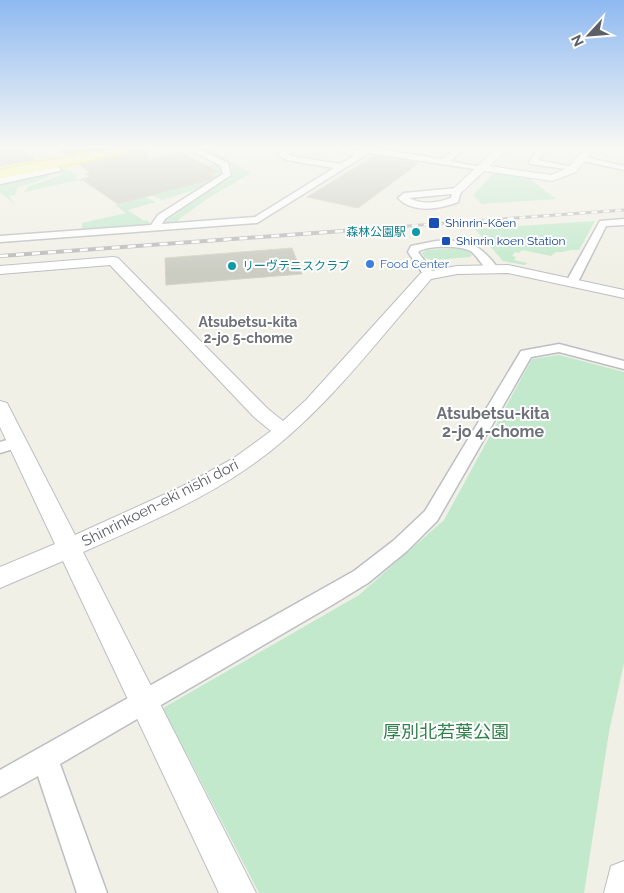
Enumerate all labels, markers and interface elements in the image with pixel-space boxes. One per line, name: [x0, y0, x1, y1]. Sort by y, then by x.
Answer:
north arrow: [564, 10, 614, 60]
text: N: [568, 32, 587, 49]
marker: Shinrin-Kōen: [427, 216, 441, 230]
place label: Shinrin-Kōen: [445, 216, 516, 230]
place label: 森林公園駅: [346, 225, 406, 239]
marker: 森林公園駅: [410, 226, 422, 238]
place label: Shinrin koen Station: [456, 234, 566, 248]
marker: Shinrin koen Station: [440, 235, 452, 247]
place label: Food Center: [380, 257, 450, 271]
marker: Food Center: [364, 258, 376, 270]
place label: リーヴテニスクラブ: [242, 259, 350, 273]
marker: リーヴテニスクラブ: [226, 260, 238, 272]
district label: Atsubetsu-kita 2-jo 5-chome: [199, 314, 297, 346]
district label: Atsubetsu-kita 2-jo 4-chome: [437, 404, 549, 441]
street label: Shinrinkoen-eki nishi dori: [79, 456, 241, 550]
park label: 厚別北若葉公園: [383, 721, 509, 742]

